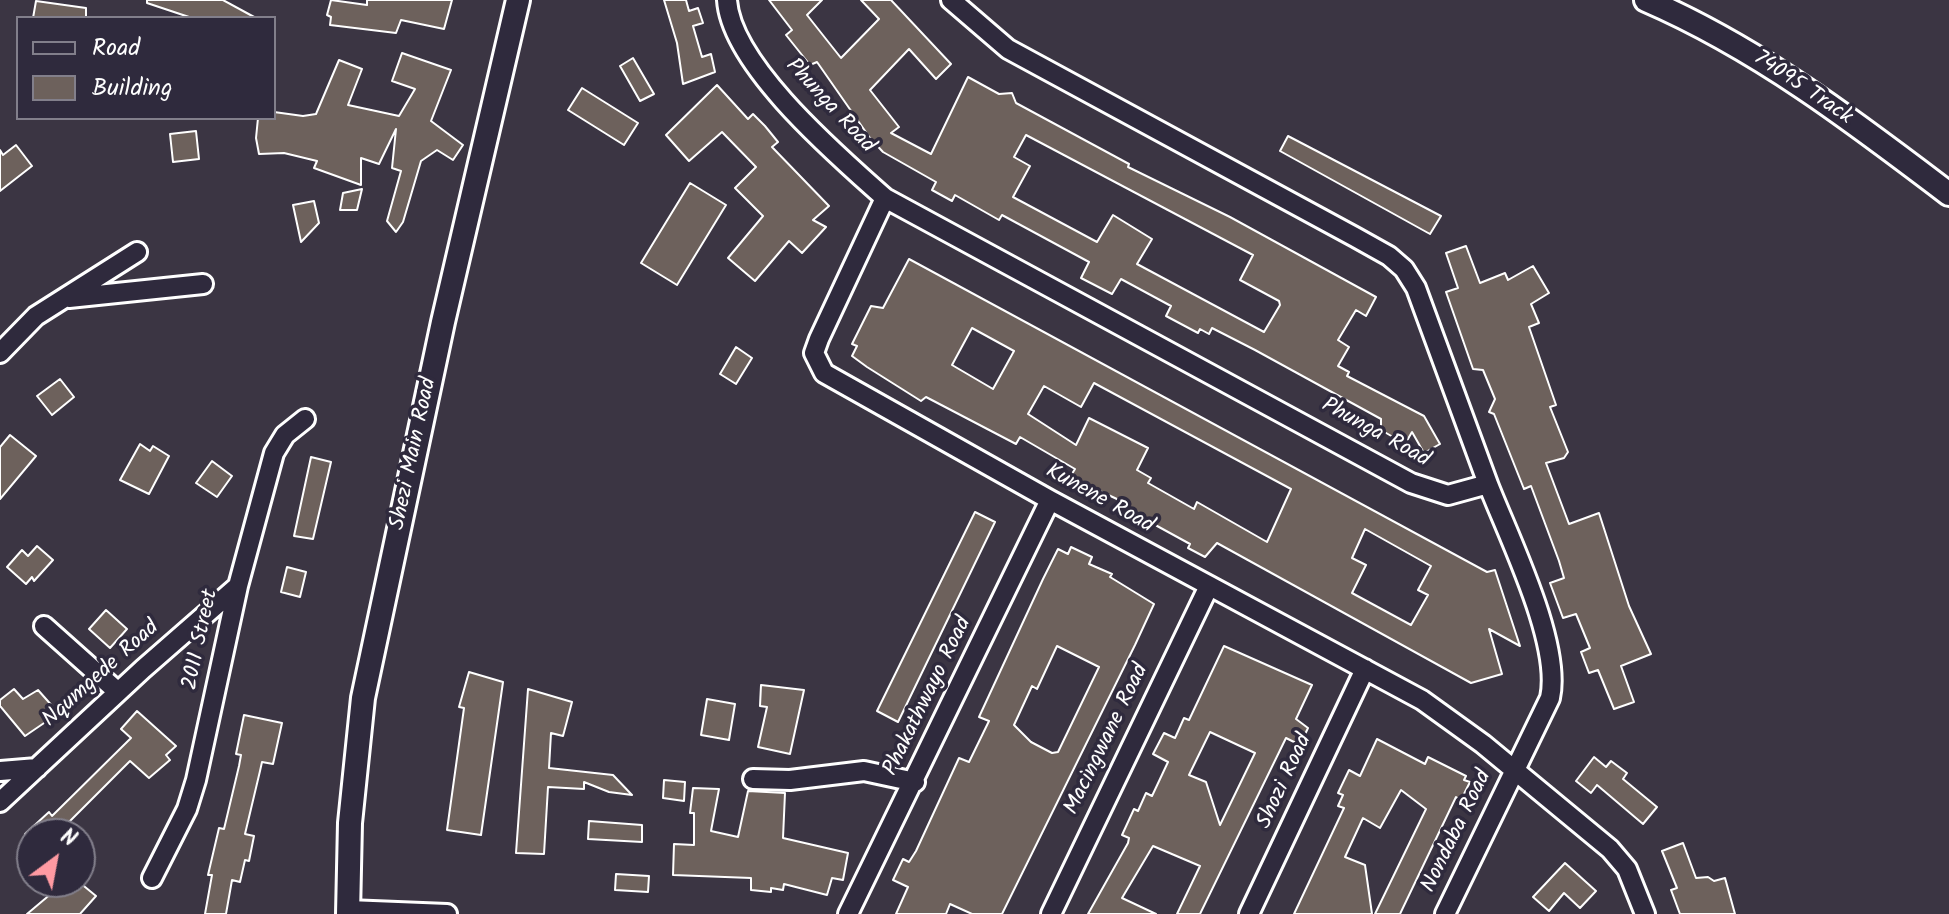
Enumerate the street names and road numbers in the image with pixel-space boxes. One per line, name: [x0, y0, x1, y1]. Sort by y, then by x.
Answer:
street label: 74095 Track: [1747, 46, 1857, 132]
street label: Phunga Road: [779, 54, 879, 160]
street label: Shezi Main Road: [386, 376, 444, 532]
street label: Phunga Road: [1316, 393, 1434, 475]
street label: Kunene Road: [1040, 459, 1158, 541]
street label: 2011 Street: [178, 587, 226, 693]
street label: Phakathwayo Road: [879, 613, 979, 781]
street label: Nqumgede Road: [38, 616, 166, 734]
street label: Macingwane Road: [1060, 660, 1156, 820]
street label: Shozi Road: [1253, 731, 1319, 833]
street label: Nondaba Road: [1417, 767, 1499, 897]

